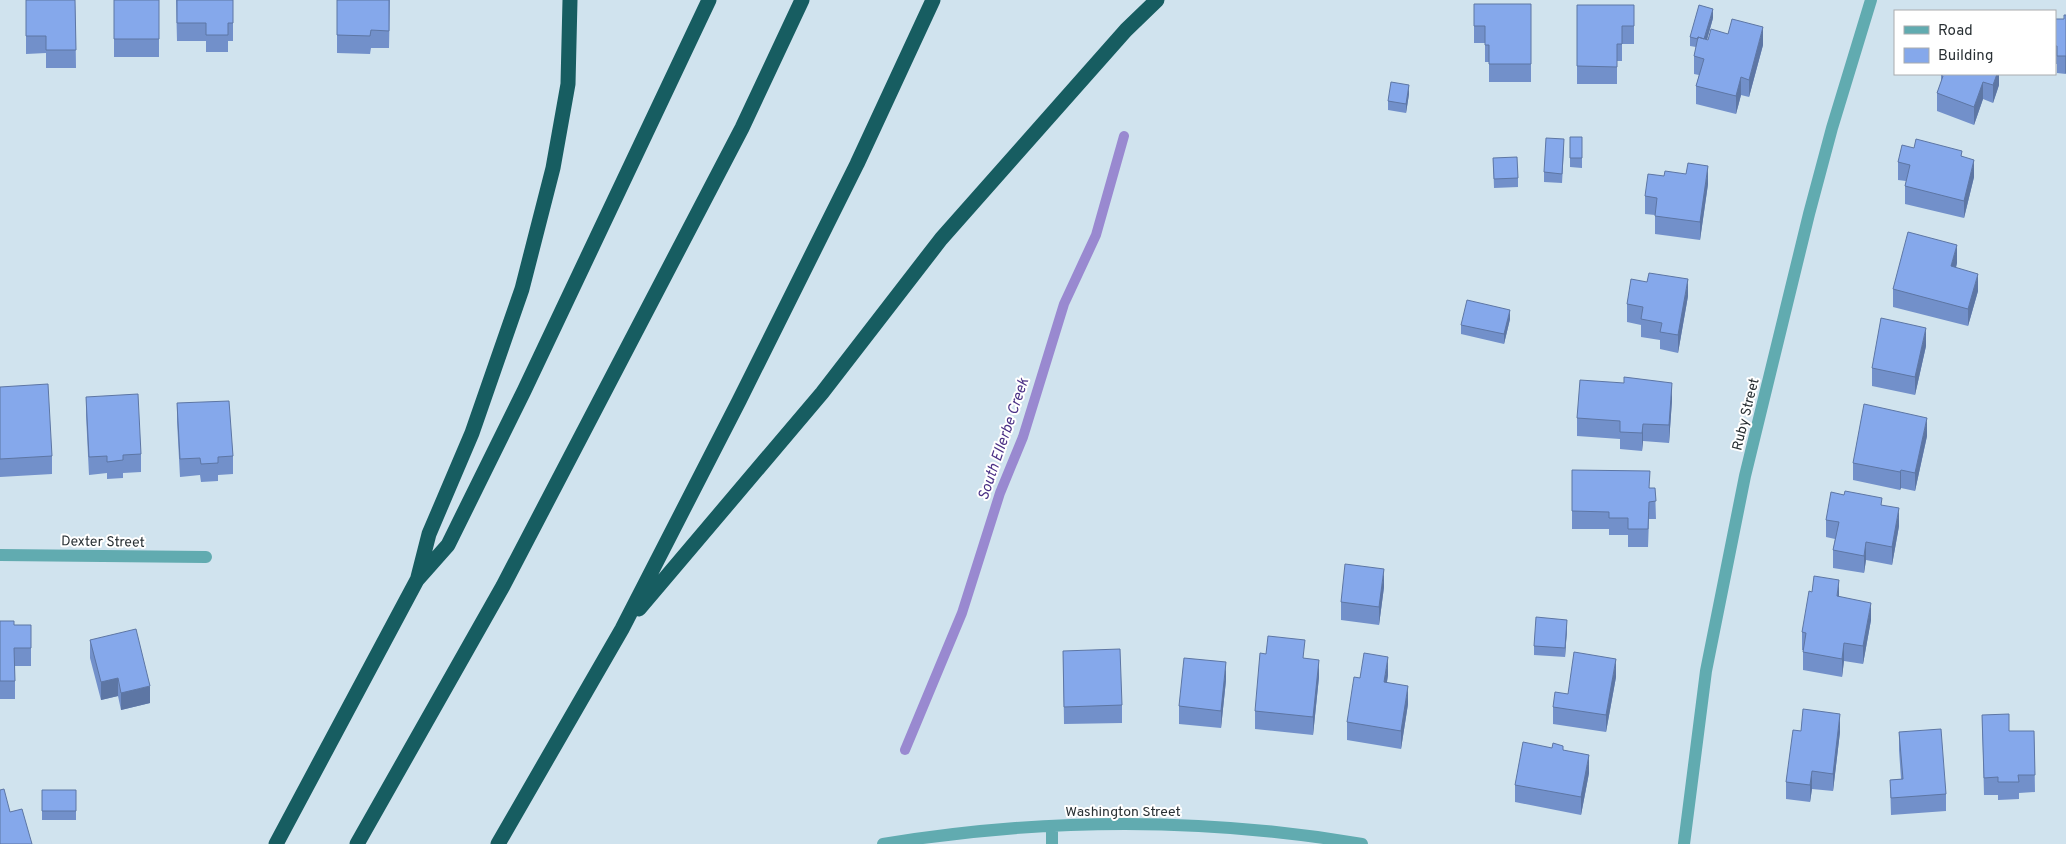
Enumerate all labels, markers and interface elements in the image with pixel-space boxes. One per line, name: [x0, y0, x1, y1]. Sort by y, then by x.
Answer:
legend: [1894, 10, 2056, 75]
text: Road: [1938, 22, 1973, 41]
text: Building: [1938, 47, 1993, 66]
water label: South Ellerbe Creek: [975, 376, 1034, 503]
street label: Ruby Street: [1729, 376, 1764, 452]
street label: Dexter Street: [61, 533, 145, 552]
street label: Washington Street: [1065, 804, 1181, 821]

